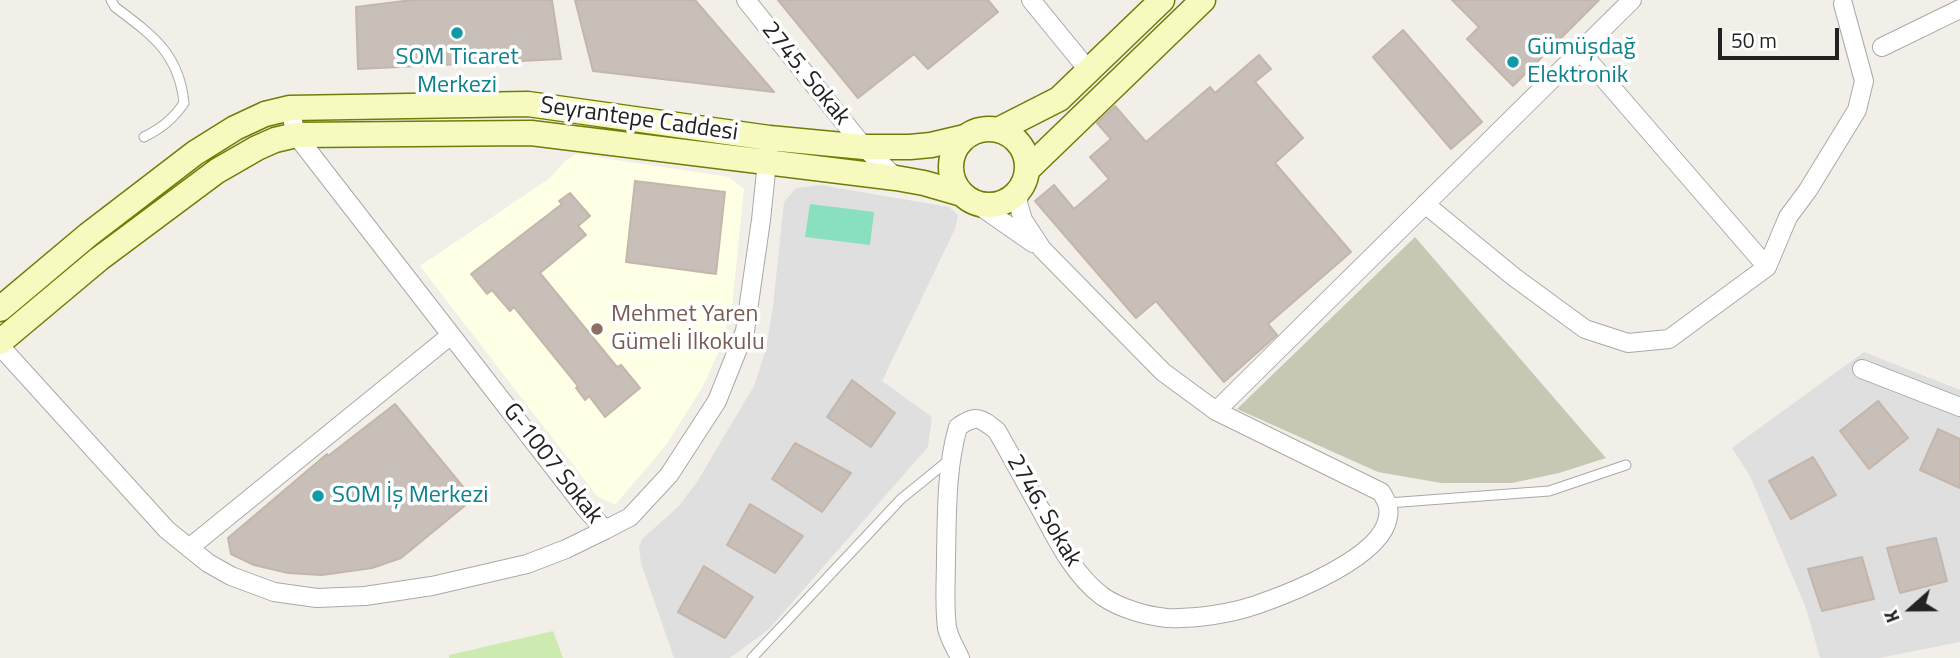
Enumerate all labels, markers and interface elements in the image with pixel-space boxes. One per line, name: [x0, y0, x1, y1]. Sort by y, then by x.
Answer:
scale bar: [1722, 14, 1843, 58]
street label: 2745. Sokak: [755, 16, 855, 132]
text: 50 m: [1731, 24, 1777, 56]
marker: SOM Ticaret Merkezi: [449, 25, 465, 41]
place label: Gümüşdağ Elektronik: [1527, 34, 1636, 90]
place label: SOM Ticaret Merkezi: [395, 44, 519, 100]
marker: Gümüşdağ Elektronik: [1505, 54, 1521, 70]
street label: Seyrantepe Caddesi: [538, 92, 740, 148]
place label: Mehmet Yaren Gümeli İlkokulu: [611, 301, 765, 357]
marker: Mehmet Yaren Gümeli İlkokulu: [589, 321, 605, 337]
street label: G-1007 Sokak: [496, 398, 608, 530]
street label: 2746. Sokak: [999, 450, 1087, 572]
place label: SOM İş Merkezi: [332, 482, 489, 510]
marker: SOM İş Merkezi: [310, 488, 326, 504]
north arrow: [1876, 574, 1946, 644]
text: K: [1875, 606, 1906, 627]

